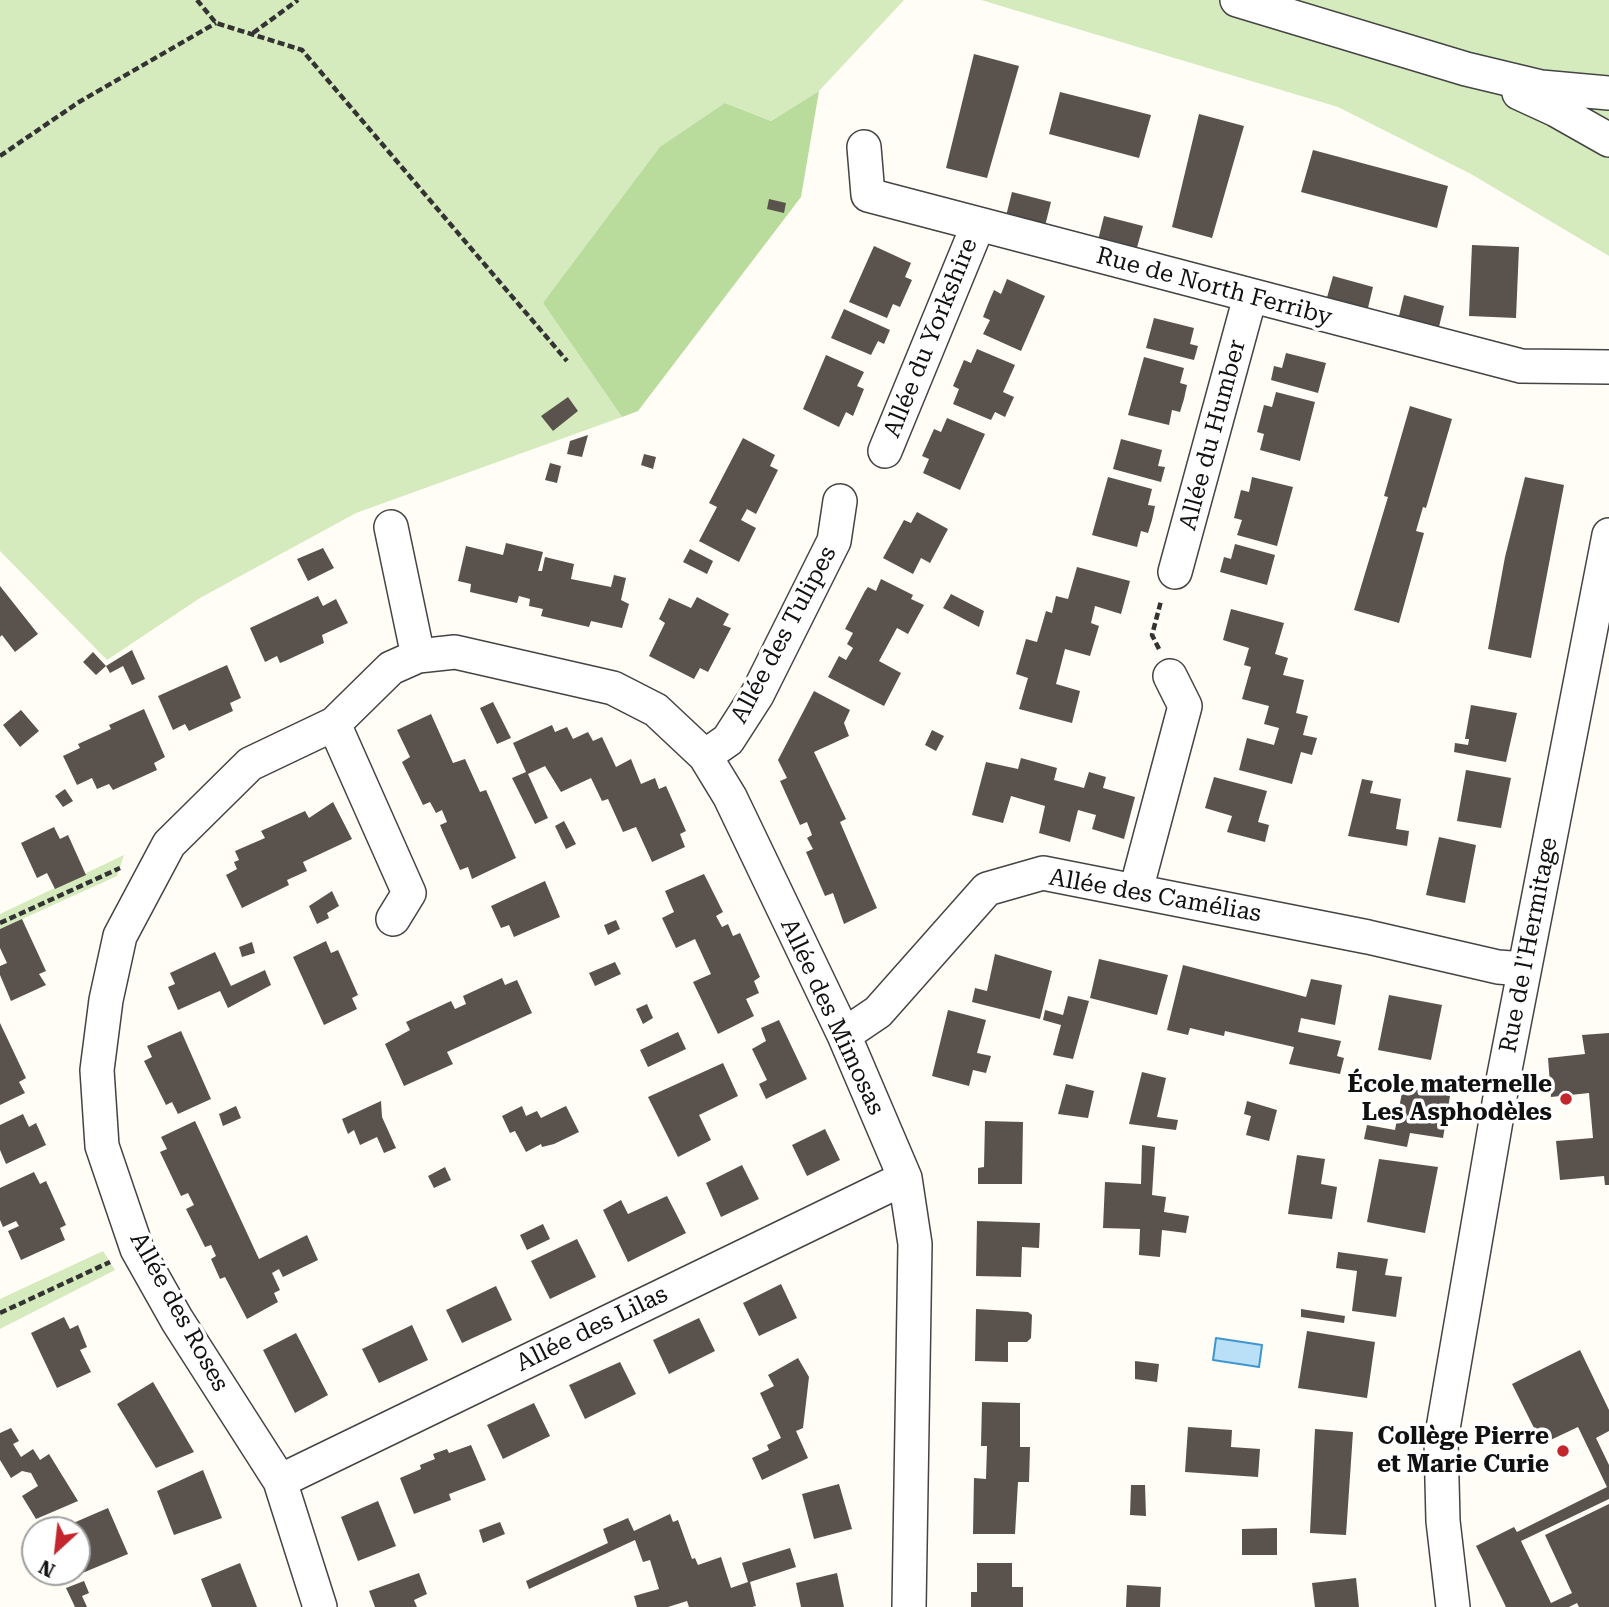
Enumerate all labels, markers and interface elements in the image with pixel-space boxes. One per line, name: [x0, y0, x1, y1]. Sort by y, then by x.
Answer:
street label: Allée du Yorkshire: [878, 234, 984, 442]
street label: Rue de North Ferriby: [1093, 242, 1335, 332]
street label: Allée du Humber: [1174, 337, 1252, 533]
street label: Allée des Tulipes: [725, 541, 843, 729]
street label: Rue de l'Hermitage: [1494, 835, 1564, 1055]
street label: Allée des Camélias: [1047, 863, 1263, 929]
street label: Allée des Mimosas: [774, 914, 890, 1120]
place label: École maternelle Les Asphodèles: [1347, 1071, 1552, 1127]
marker: École maternelle Les Asphodèles: [1558, 1091, 1574, 1107]
street label: Allée des Roses: [123, 1227, 235, 1397]
street label: Allée des Lilas: [512, 1280, 672, 1378]
place label: Collège Pierre et Marie Curie: [1377, 1423, 1549, 1479]
marker: Collège Pierre et Marie Curie: [1555, 1443, 1571, 1459]
north arrow: [21, 1516, 91, 1586]
text: N: [35, 1555, 59, 1582]

